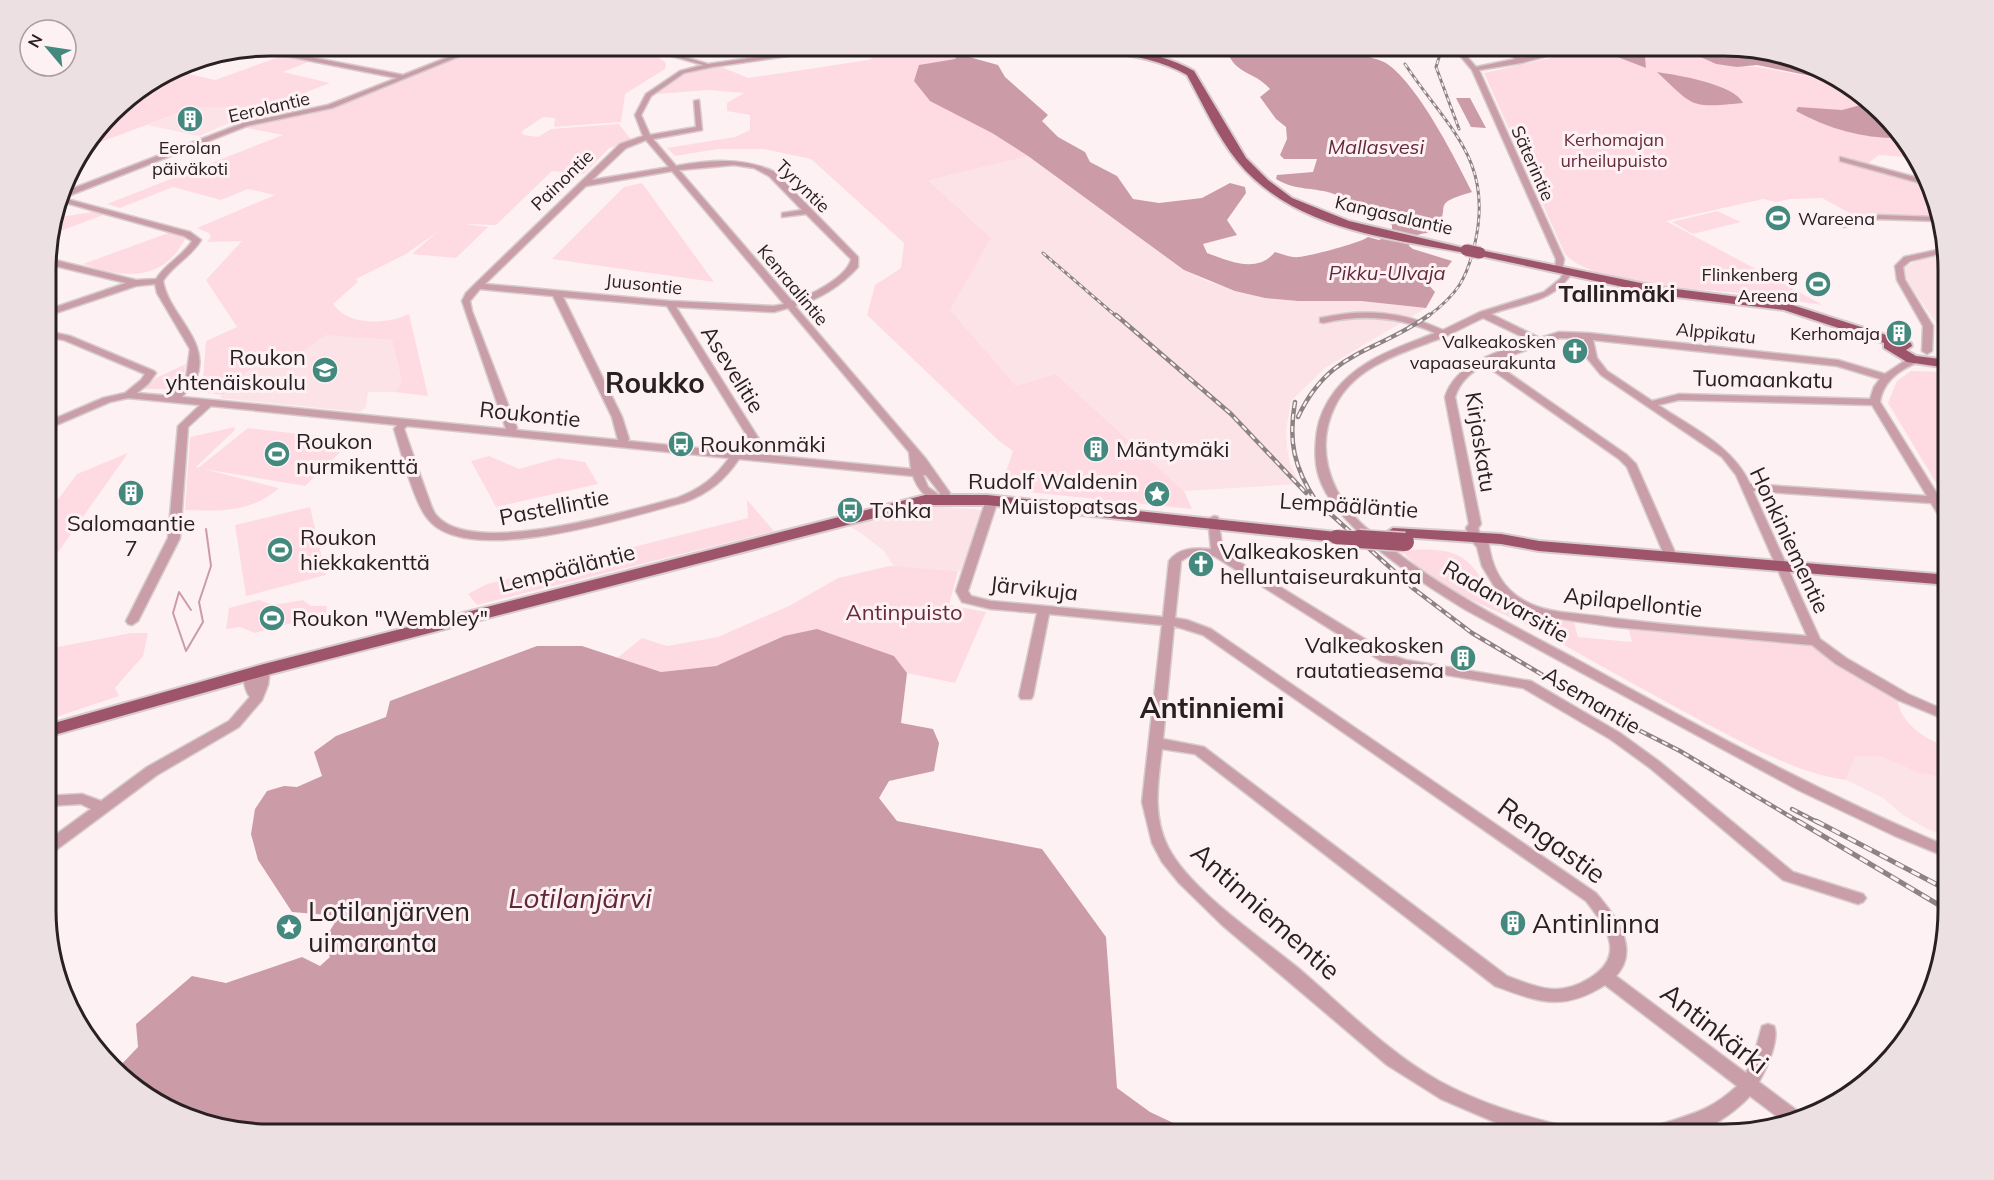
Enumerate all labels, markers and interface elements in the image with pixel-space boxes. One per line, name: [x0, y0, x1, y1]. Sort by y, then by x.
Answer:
north arrow: [18, 18, 78, 78]
text: N: [23, 31, 47, 51]
street label: Eerolantie: [226, 86, 312, 128]
building icon: Eerolan päiväkoti: [175, 104, 205, 134]
street label: Säterintie: [1506, 122, 1560, 204]
park label: Kerhomajan urheilupuisto: [1560, 128, 1668, 172]
water label: Mallasvesi: [1328, 134, 1424, 159]
place label: Eerolan päiväkoti: [152, 136, 228, 180]
street label: Painontie: [526, 145, 598, 215]
street label: Tyryntie: [771, 155, 835, 217]
street label: Kangasalantie: [1333, 190, 1455, 240]
sports icon: Wareena: [1763, 203, 1793, 233]
place label: Wareena: [1798, 207, 1875, 230]
street label: Kenraalintie: [752, 240, 834, 330]
water label: Pikku-Ulvaja: [1328, 260, 1446, 285]
place label: Flinkenberg Areena: [1702, 263, 1798, 307]
street label: Juusontie: [605, 269, 683, 299]
sports icon: Flinkenberg Areena: [1803, 269, 1833, 299]
district label: Tallinmäki: [1558, 278, 1676, 308]
street label: Alppikatu: [1675, 317, 1757, 349]
building icon: Kerhomaja: [1884, 318, 1914, 348]
street label: Asevelitie: [695, 320, 771, 418]
place label: Kerhomaja: [1790, 322, 1880, 345]
place label: Valkeakosken vapaaseurakunta: [1410, 330, 1556, 374]
church icon: Valkeakosken vapaaseurakunta: [1560, 336, 1590, 366]
place label: Roukon yhtenäiskoulu: [165, 343, 306, 396]
school or university icon: Roukon yhtenäiskoulu: [310, 355, 340, 385]
street label: Tuomaankatu: [1693, 364, 1833, 394]
district label: Roukko: [605, 365, 705, 400]
street label: Kirjaskatu: [1459, 390, 1503, 494]
street label: Roukontie: [478, 395, 582, 433]
place label: Roukon nurmikenttä: [296, 427, 418, 480]
bus stop icon: Roukonmäki: [666, 429, 696, 459]
place label: Roukonmäki: [700, 430, 826, 458]
building icon: Mäntymäki: [1081, 434, 1111, 464]
place label: Mäntymäki: [1116, 435, 1230, 463]
sports icon: Roukon nurmikenttä: [262, 439, 292, 469]
street label: Honkiniementie: [1744, 462, 1836, 618]
place label: Rudolf Waldenin Muistopatsas: [968, 467, 1138, 520]
building icon: Salomaantie 7: [116, 478, 146, 508]
place icon: Rudolf Waldenin Muistopatsas: [1142, 479, 1172, 509]
street label: Pastellintie: [497, 483, 611, 531]
street label: Lempääläntie: [1279, 486, 1419, 524]
bus stop icon: Tohka: [835, 495, 865, 525]
place label: Tohka: [870, 496, 931, 524]
place label: Salomaantie 7: [67, 509, 195, 562]
place label: Roukon hiekkakenttä: [300, 523, 430, 576]
sports icon: Roukon hiekkakenttä: [265, 535, 295, 565]
place label: Valkeakosken helluntaiseurakunta: [1220, 537, 1422, 590]
street label: Lempääläntie: [496, 538, 638, 598]
church icon: Valkeakosken helluntaiseurakunta: [1186, 549, 1216, 579]
street label: Radanvarsitie: [1438, 554, 1574, 648]
street label: Järvikuja: [989, 569, 1079, 607]
street label: Apilapellontie: [1562, 581, 1704, 623]
park label: Antinpuisto: [846, 598, 962, 626]
sports icon: Roukon "Wembley": [257, 603, 287, 633]
place label: Roukon "Wembley": [292, 604, 488, 632]
place label: Valkeakosken rautatieasema: [1296, 631, 1444, 684]
building icon: Valkeakosken rautatieasema: [1448, 643, 1478, 673]
street label: Asemantie: [1538, 660, 1646, 740]
district label: Antinniemi: [1140, 690, 1284, 725]
street label: Rengastie: [1491, 789, 1613, 891]
street label: Antinniementie: [1184, 835, 1348, 987]
water label: Lotilanjärvi: [508, 880, 652, 915]
place label: Lotilanjärven uimaranta: [308, 894, 470, 959]
place label: Antinlinna: [1532, 906, 1660, 940]
building icon: Antinlinna: [1498, 908, 1528, 938]
place icon: Lotilanjärven uimaranta: [274, 912, 304, 942]
street label: Antinkärki: [1654, 975, 1776, 1081]

